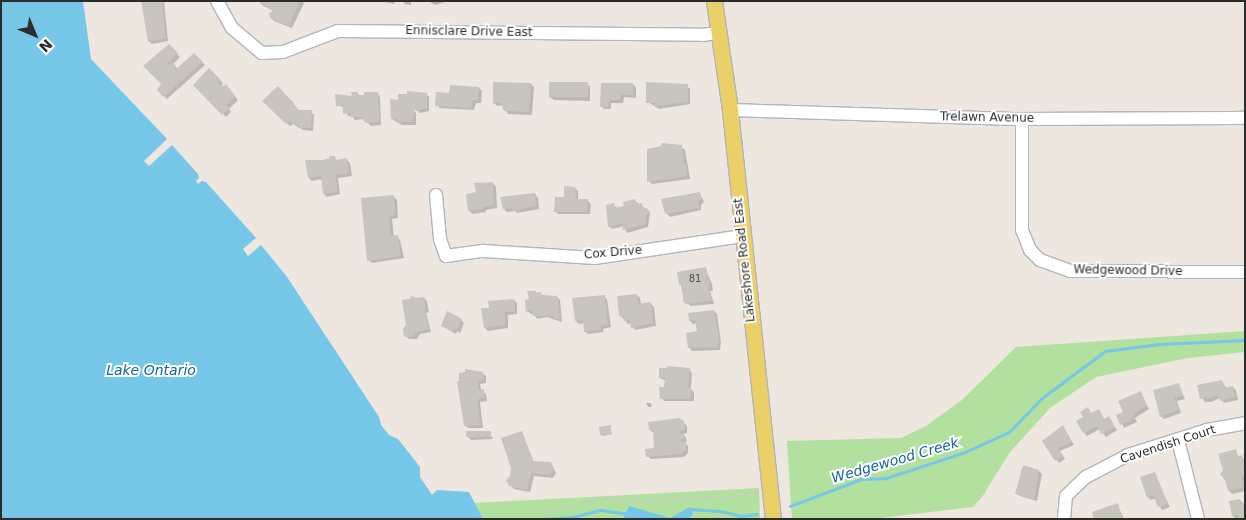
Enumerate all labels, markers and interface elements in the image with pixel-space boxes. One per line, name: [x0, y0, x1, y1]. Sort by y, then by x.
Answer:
north arrow: [10, 10, 60, 60]
street label: Ennisclare Drive East: [405, 24, 533, 40]
text: N: [36, 36, 55, 55]
street label: Trelawn Avenue: [940, 110, 1034, 126]
street label: Lakeshore Road East: [731, 197, 759, 323]
street label: Cox Drive: [583, 243, 643, 263]
street label: Wedgewood Drive: [1073, 263, 1183, 279]
house number: 81: [689, 273, 701, 285]
water label: Lake Ontario: [106, 362, 196, 378]
street label: Cavendish Court: [1119, 423, 1217, 467]
water label: Wedgewood Creek: [829, 434, 961, 486]

